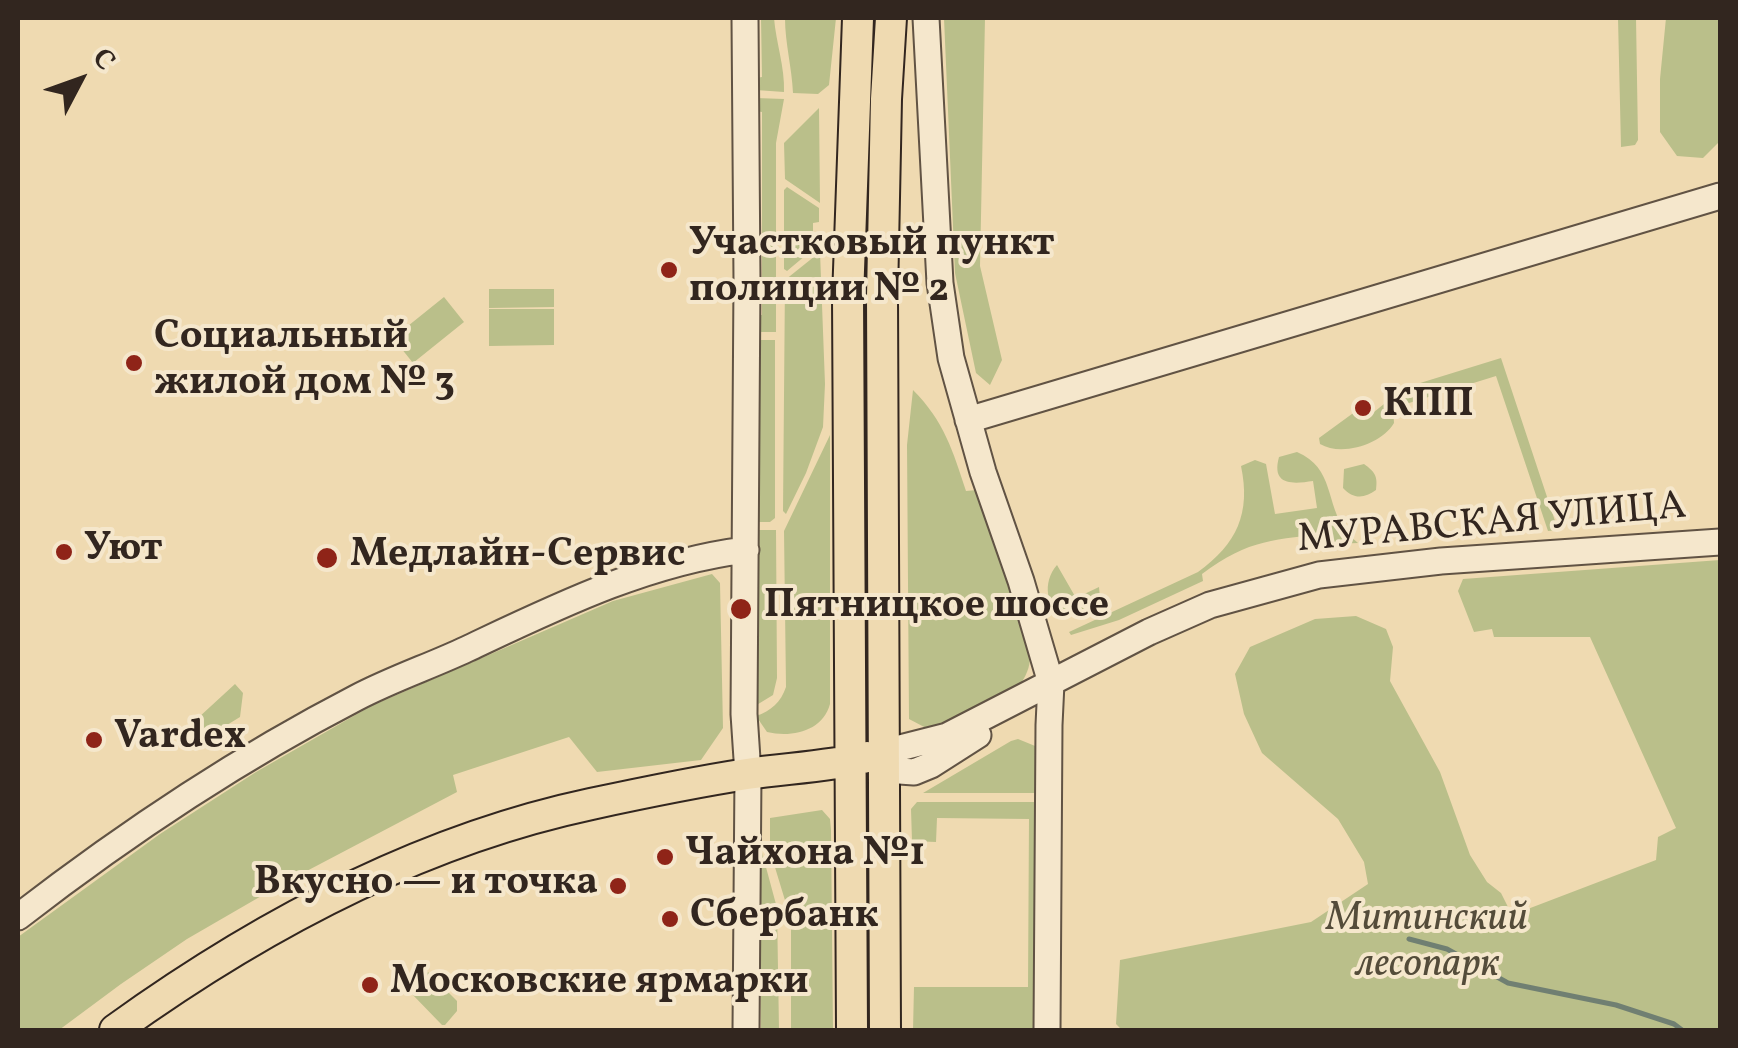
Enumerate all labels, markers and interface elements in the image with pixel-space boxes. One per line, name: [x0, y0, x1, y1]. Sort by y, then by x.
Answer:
north arrow: [30, 30, 130, 130]
text: С: [82, 40, 124, 80]
place label: Участковый пункт полиции № 2: [689, 223, 1055, 317]
marker: Участковый пункт полиции № 2: [658, 259, 680, 281]
place label: Социальный жилой дом № 3: [154, 316, 455, 410]
marker: Социальный жилой дом № 3: [123, 352, 145, 374]
place label: КПП: [1383, 384, 1474, 432]
marker: КПП: [1352, 397, 1374, 419]
street label: МУРАВСКАЯ УЛИЦА: [1296, 485, 1688, 567]
place label: Уют: [84, 528, 163, 576]
place label: Медлайн-Сервис: [350, 534, 685, 582]
marker: Уют: [53, 541, 75, 563]
marker: Медлайн-Сервис: [314, 545, 340, 571]
place label: Пятницкое шоссе: [764, 585, 1109, 633]
marker: Пятницкое шоссе: [728, 596, 754, 622]
place label: Vardex: [114, 716, 246, 764]
marker: Vardex: [83, 729, 105, 751]
place label: Чайхона №1: [685, 833, 925, 881]
marker: Чайхона №1: [654, 846, 676, 868]
place label: Вкусно — и точка: [254, 862, 598, 910]
marker: Вкусно — и точка: [607, 875, 629, 897]
place label: Сбербанк: [690, 895, 879, 943]
park label: Митинский лесопарк: [1326, 898, 1528, 992]
marker: Сбербанк: [659, 908, 681, 930]
place label: Московские ярмарки: [390, 961, 809, 1009]
marker: Московские ярмарки: [359, 974, 381, 996]

